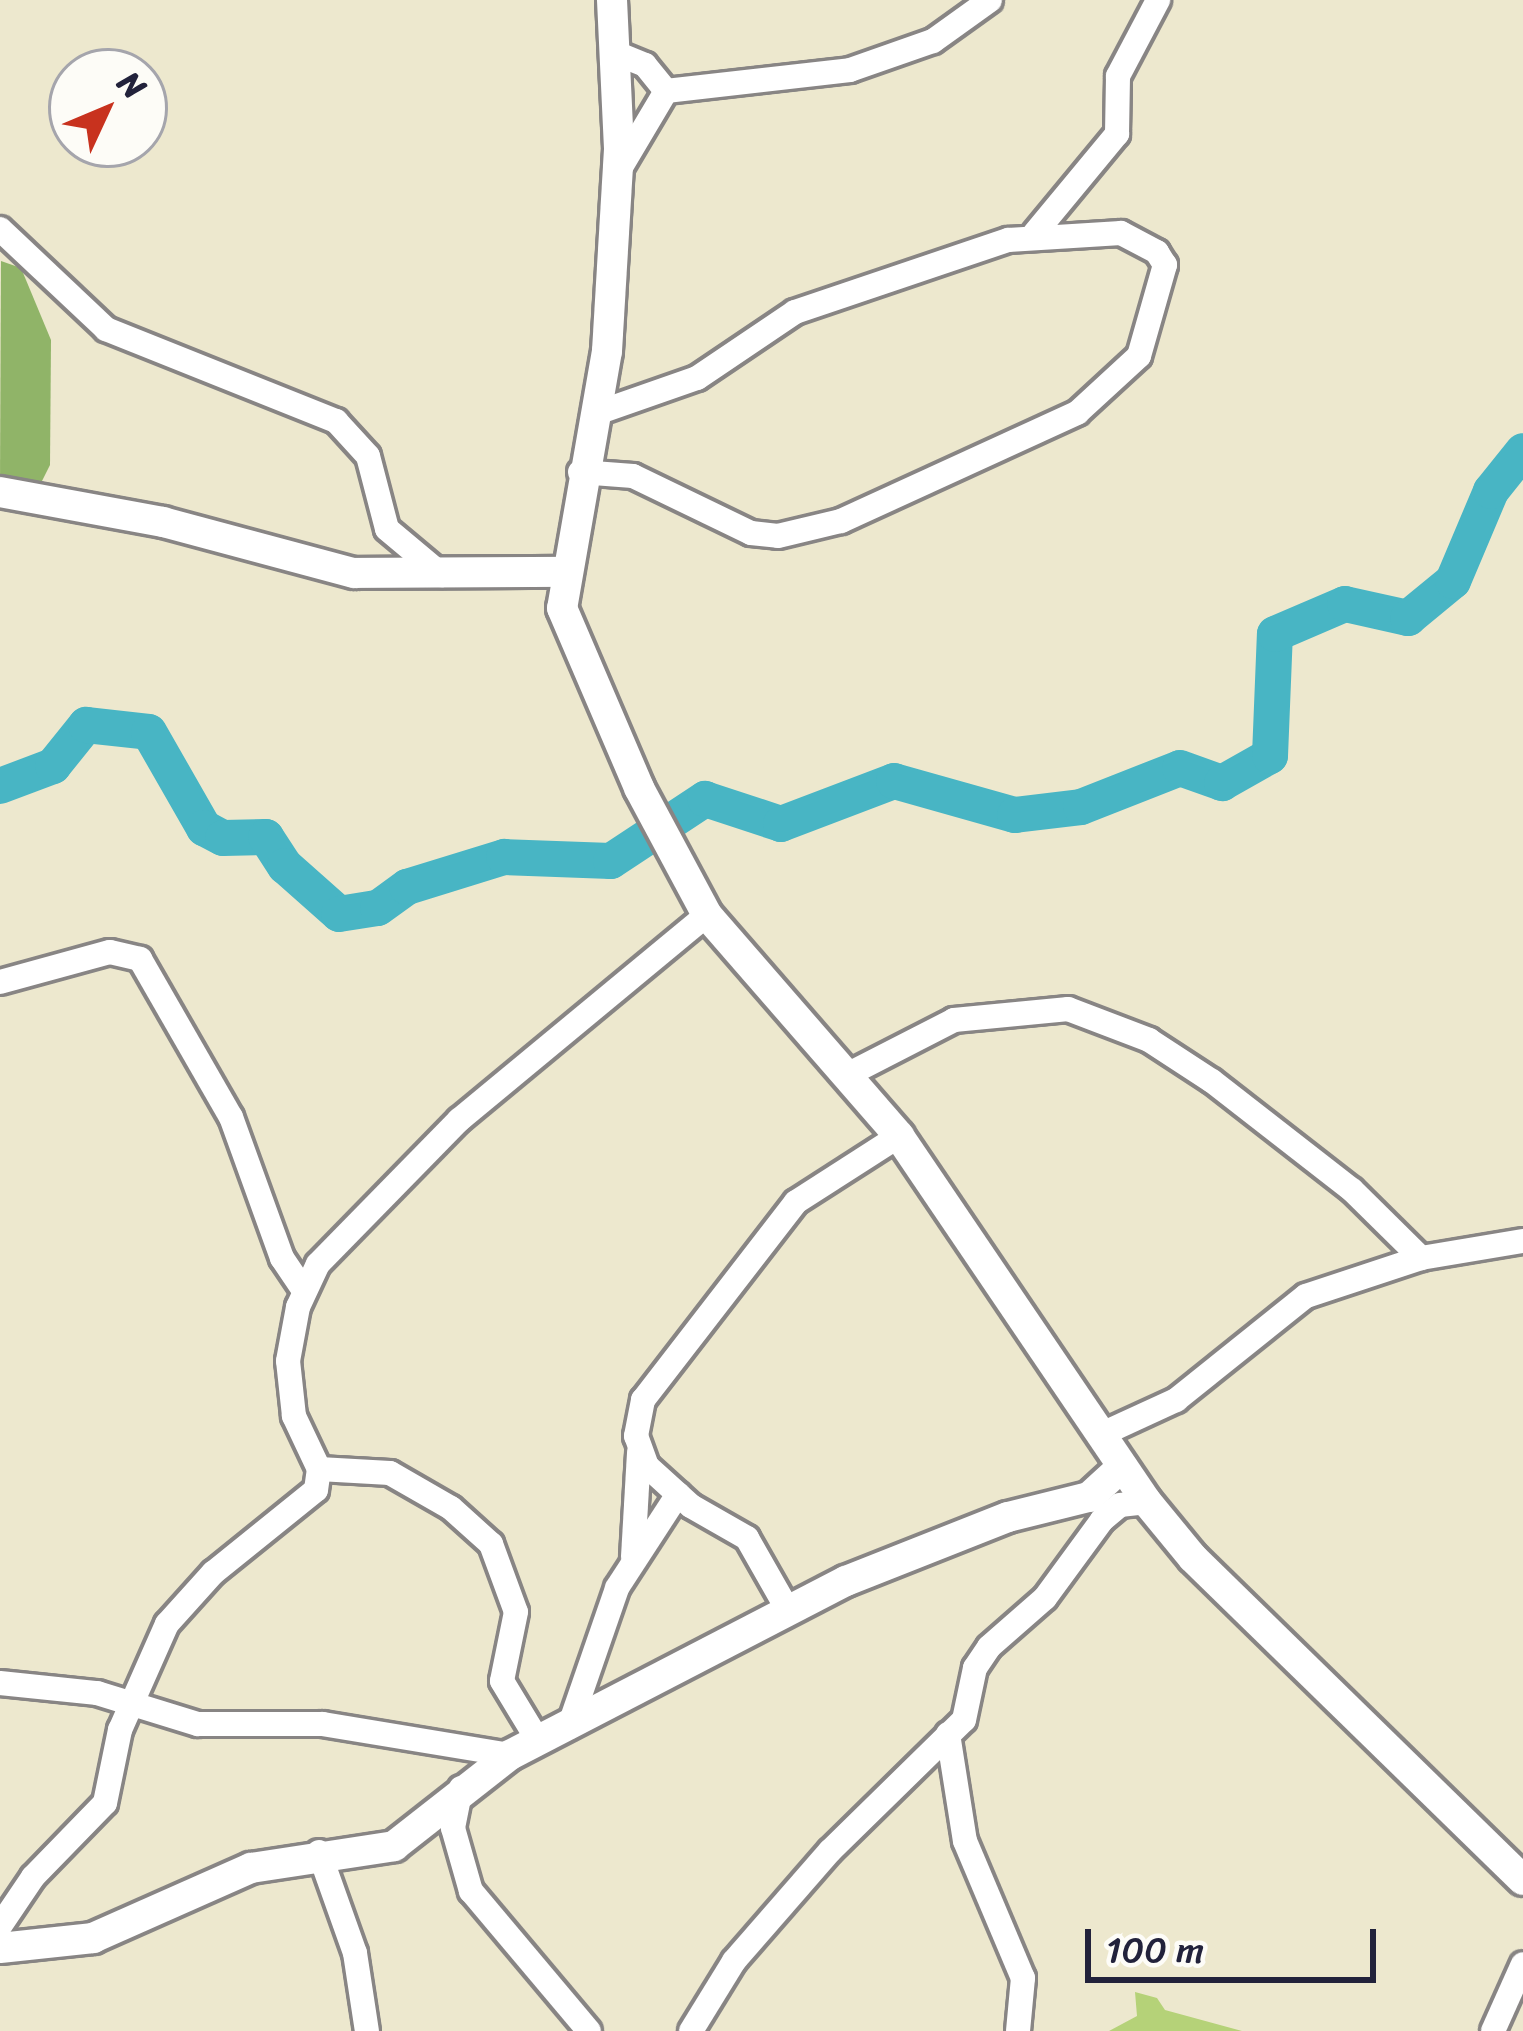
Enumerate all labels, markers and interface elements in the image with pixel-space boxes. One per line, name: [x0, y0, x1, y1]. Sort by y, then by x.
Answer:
north arrow: [48, 48, 168, 168]
text: N: [103, 57, 161, 113]
scale bar: [1091, 1905, 1382, 1979]
text: 100 m: [1106, 1918, 1204, 1982]

